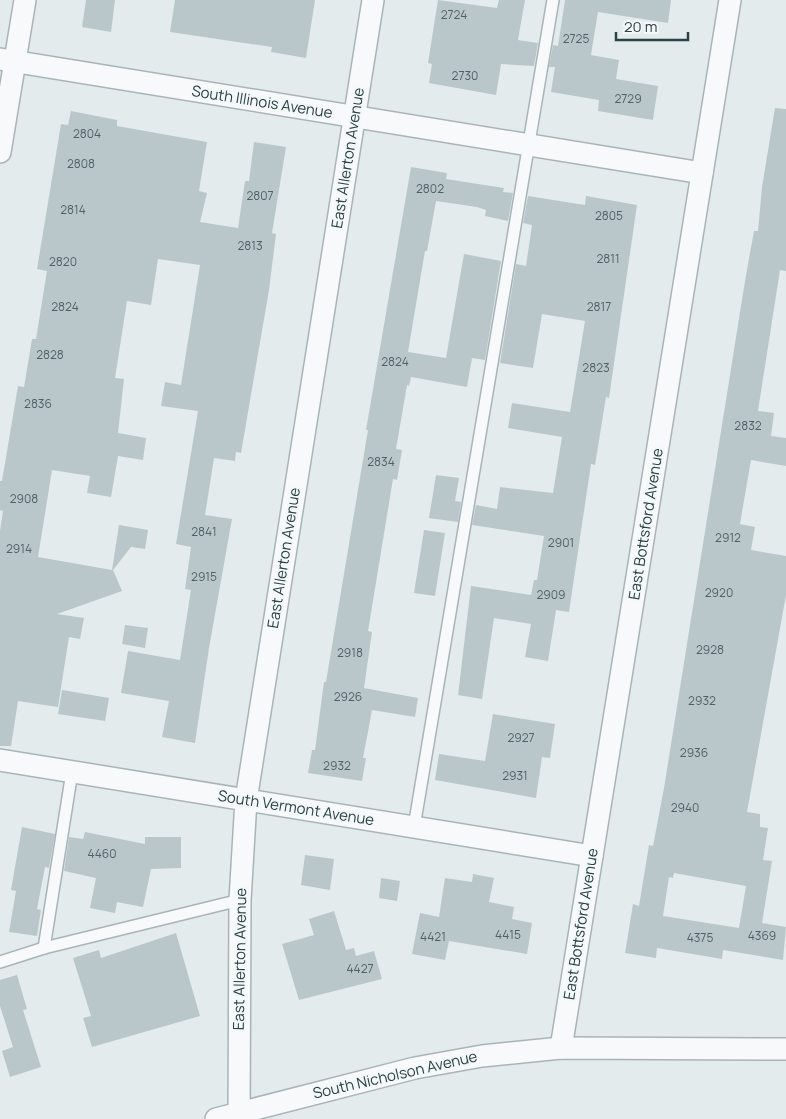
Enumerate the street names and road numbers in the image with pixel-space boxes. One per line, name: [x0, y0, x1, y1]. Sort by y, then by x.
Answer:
street label: South Illinois Avenue: [190, 80, 334, 123]
street label: East Allerton Avenue: [326, 86, 369, 230]
street label: East Bottsford Avenue: [623, 446, 668, 601]
street label: East Allerton Avenue: [262, 486, 305, 630]
street label: South Vermont Avenue: [216, 785, 376, 830]
street label: East Bottsford Avenue: [558, 846, 603, 1001]
street label: East Allerton Avenue: [228, 887, 251, 1030]
street label: South Nicholson Avenue: [311, 1045, 479, 1104]

